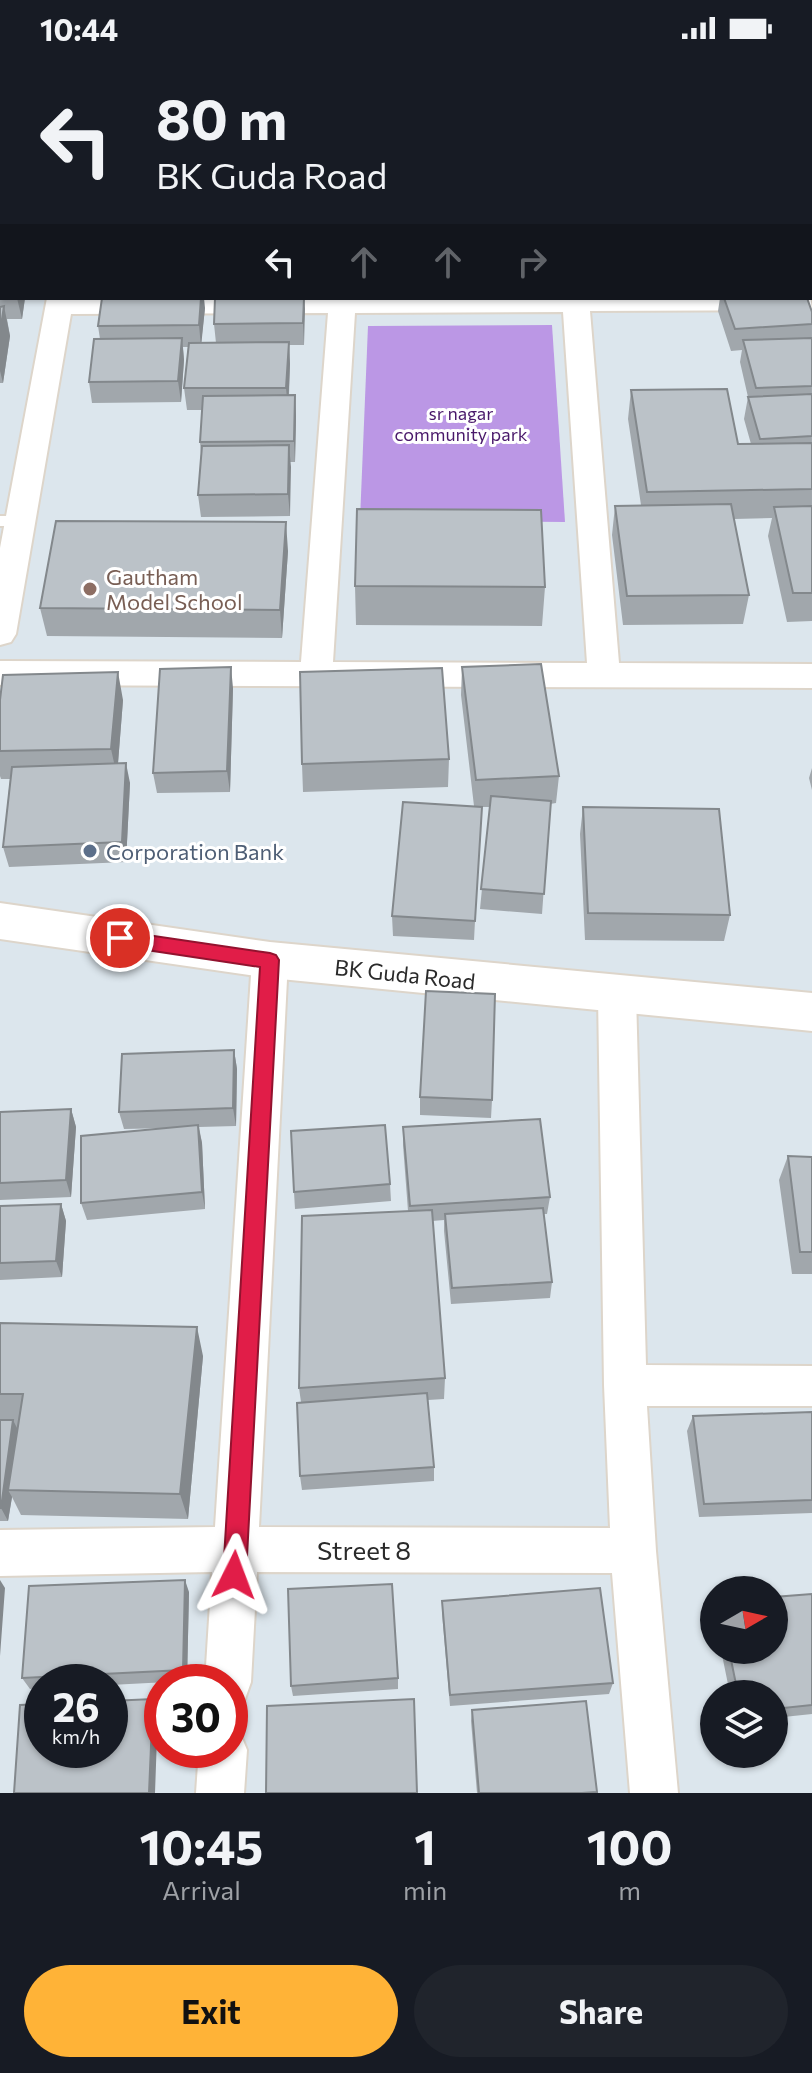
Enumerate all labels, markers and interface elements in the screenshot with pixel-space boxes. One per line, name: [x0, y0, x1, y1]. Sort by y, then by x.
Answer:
text: 10:44: [40, 10, 118, 47]
text: 80 m: [156, 83, 287, 152]
icon: left: [24, 88, 128, 192]
text: BK Guda Road: [156, 152, 387, 196]
icon: left: [258, 240, 302, 284]
icon: ahead: [342, 240, 386, 284]
icon: ahead: [426, 240, 470, 284]
icon: right: [510, 240, 554, 284]
park label: sr nagar community park: [394, 402, 528, 445]
place label: Gautham Model School: [106, 563, 243, 615]
marker: Gautham Model School: [81, 580, 99, 598]
place label: Corporation Bank: [106, 838, 284, 865]
marker: Corporation Bank: [81, 842, 99, 860]
pin: [86, 904, 154, 972]
icon: arrive: [98, 916, 142, 960]
street label: BK Guda Road: [333, 953, 477, 995]
position arrow: [192, 1533, 276, 1617]
street label: Street 8: [317, 1534, 411, 1565]
north arrow: [700, 1576, 788, 1664]
map controls: [700, 1576, 788, 1768]
speed limit sign: 30: [144, 1664, 248, 1768]
button: layers: [700, 1680, 788, 1768]
text: 26: [52, 1681, 100, 1730]
text: km/h: [52, 1724, 100, 1748]
text: 10:45: [140, 1816, 263, 1875]
text: 1: [414, 1816, 436, 1875]
text: 100: [587, 1816, 672, 1875]
text: Arrival: [162, 1874, 241, 1905]
text: min: [403, 1874, 447, 1905]
text: m: [618, 1874, 641, 1905]
button: Exit: [24, 1965, 398, 2057]
button: Share: [414, 1965, 788, 2057]

